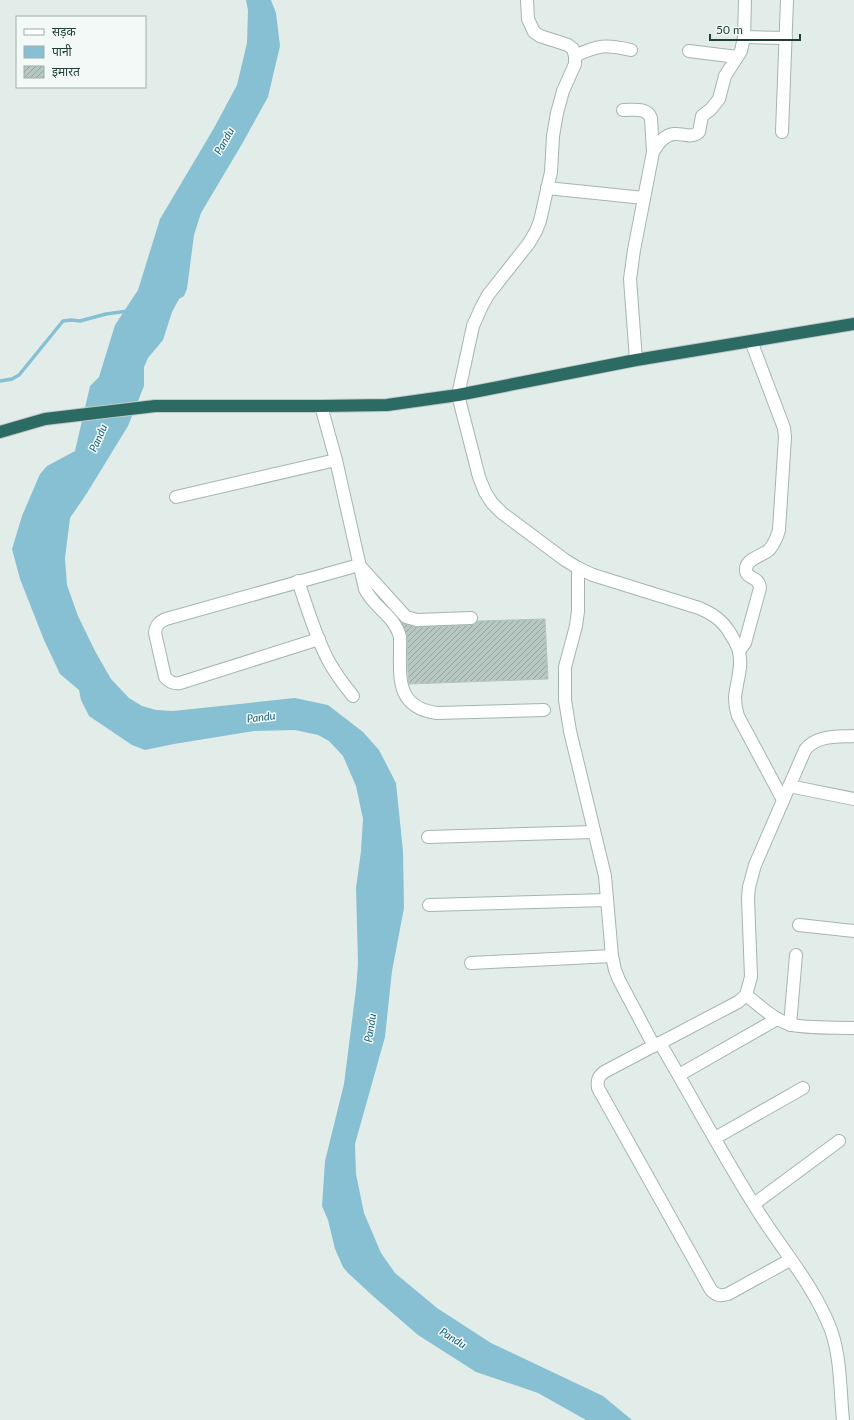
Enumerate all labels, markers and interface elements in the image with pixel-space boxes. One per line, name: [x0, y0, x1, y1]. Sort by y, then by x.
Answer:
legend: [16, 16, 146, 88]
scale bar: [710, 16, 800, 42]
text: 50 m: [716, 22, 743, 37]
text: सड़क: [52, 24, 77, 39]
text: पानी: [52, 44, 73, 59]
text: इमारत: [52, 64, 81, 79]
water label: Pandu: [211, 125, 236, 156]
water label: Pandu: [86, 422, 109, 454]
water label: Pandu: [246, 708, 276, 725]
water label: Pandu: [361, 1012, 378, 1043]
water label: Pandu: [438, 1324, 469, 1351]

